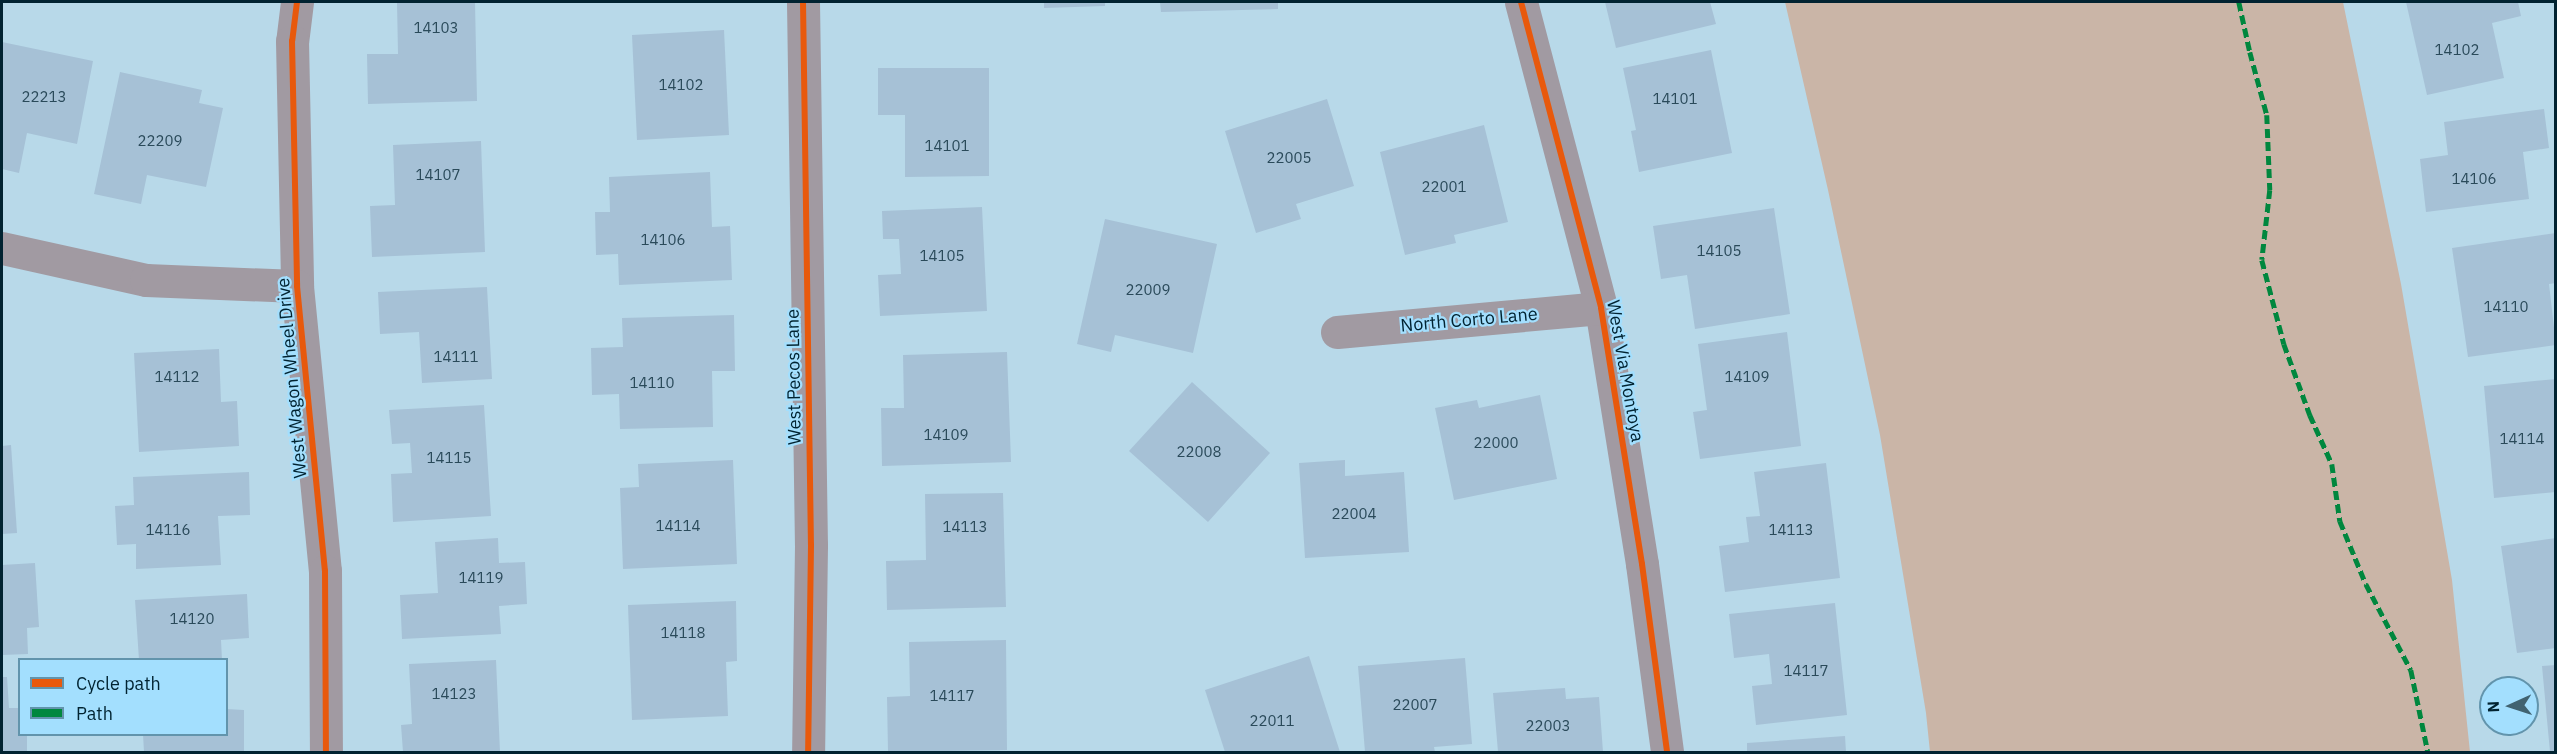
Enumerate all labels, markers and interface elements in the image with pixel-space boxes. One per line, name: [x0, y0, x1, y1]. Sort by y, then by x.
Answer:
house number: 14103: [414, 19, 458, 37]
house number: 14102: [2435, 41, 2479, 59]
house number: 14102: [659, 76, 703, 94]
house number: 22213: [22, 88, 66, 106]
house number: 14101: [1653, 90, 1697, 108]
house number: 22209: [138, 132, 182, 150]
house number: 14101: [925, 137, 969, 155]
house number: 22005: [1267, 149, 1311, 167]
house number: 14107: [416, 166, 460, 184]
house number: 14106: [2452, 170, 2496, 188]
house number: 22001: [1422, 178, 1466, 196]
house number: 14106: [641, 231, 685, 249]
house number: 14105: [1697, 242, 1741, 260]
house number: 14105: [920, 247, 964, 265]
street label: West Wagon Wheel Drive: [272, 277, 312, 479]
house number: 22009: [1126, 281, 1170, 299]
street label: West Via Montoya: [1602, 298, 1648, 444]
house number: 14110: [2484, 298, 2528, 316]
street label: North Corto Lane: [1400, 303, 1538, 337]
street label: West Pecos Lane: [782, 309, 806, 445]
house number: 14111: [434, 348, 478, 366]
house number: 14112: [155, 368, 199, 386]
house number: 14109: [1725, 368, 1769, 386]
house number: 14110: [630, 374, 674, 392]
house number: 14109: [924, 426, 968, 444]
house number: 14114: [2500, 430, 2544, 448]
house number: 22000: [1474, 434, 1518, 452]
house number: 22008: [1177, 443, 1221, 461]
house number: 14115: [427, 449, 471, 467]
house number: 22004: [1332, 505, 1376, 523]
house number: 14114: [656, 517, 700, 535]
house number: 14113: [943, 518, 987, 536]
house number: 14116: [146, 521, 190, 539]
house number: 14113: [1769, 521, 1813, 539]
house number: 14119: [459, 569, 503, 587]
house number: 14120: [170, 610, 214, 628]
house number: 14118: [661, 624, 705, 642]
legend: [18, 658, 228, 736]
house number: 14117: [1784, 662, 1828, 680]
text: Cycle path: [76, 672, 161, 695]
north arrow: [2479, 676, 2539, 736]
house number: 14123: [432, 685, 476, 703]
house number: 14117: [930, 687, 974, 705]
house number: 22007: [1393, 696, 1437, 714]
text: N: [2483, 701, 2503, 713]
text: Path: [76, 702, 113, 725]
house number: 22011: [1250, 712, 1294, 730]
house number: 22003: [1526, 717, 1570, 735]

